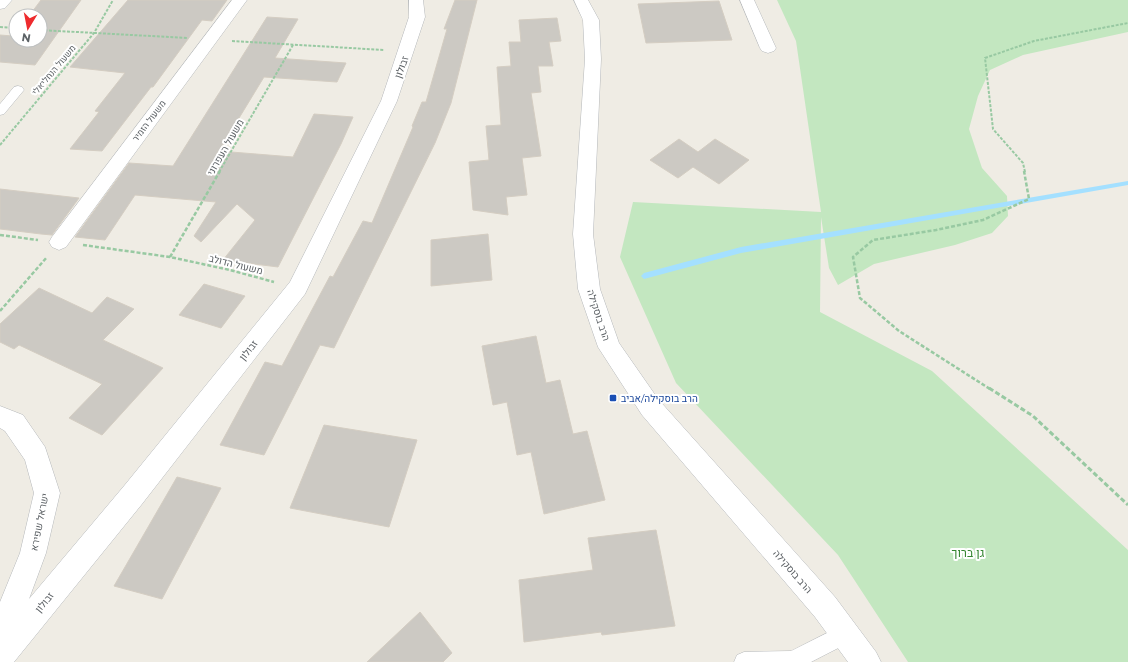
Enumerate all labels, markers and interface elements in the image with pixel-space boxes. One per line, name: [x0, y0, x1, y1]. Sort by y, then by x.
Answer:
north arrow: [8, 8, 48, 48]
text: N: [21, 30, 32, 46]
street label: משעול הנחליאלי: [29, 42, 78, 97]
street label: זבולון: [391, 54, 412, 80]
street label: משעול הזמיר: [129, 98, 168, 144]
street label: משעול העפרוני: [204, 117, 247, 178]
street label: משעול הדולב: [208, 251, 264, 277]
street label: הרב בוסקילה: [584, 288, 613, 343]
street label: זבולון: [236, 337, 261, 363]
place label: הרב בוסקילה/אביב: [621, 392, 698, 405]
marker: הרב בוסקילה/אביב: [608, 393, 618, 403]
street label: ישראל שפירא: [28, 492, 51, 552]
park label: גן ברוך: [952, 545, 985, 560]
street label: הרב בוסקילה: [770, 547, 815, 596]
street label: זבולון: [32, 589, 57, 615]

